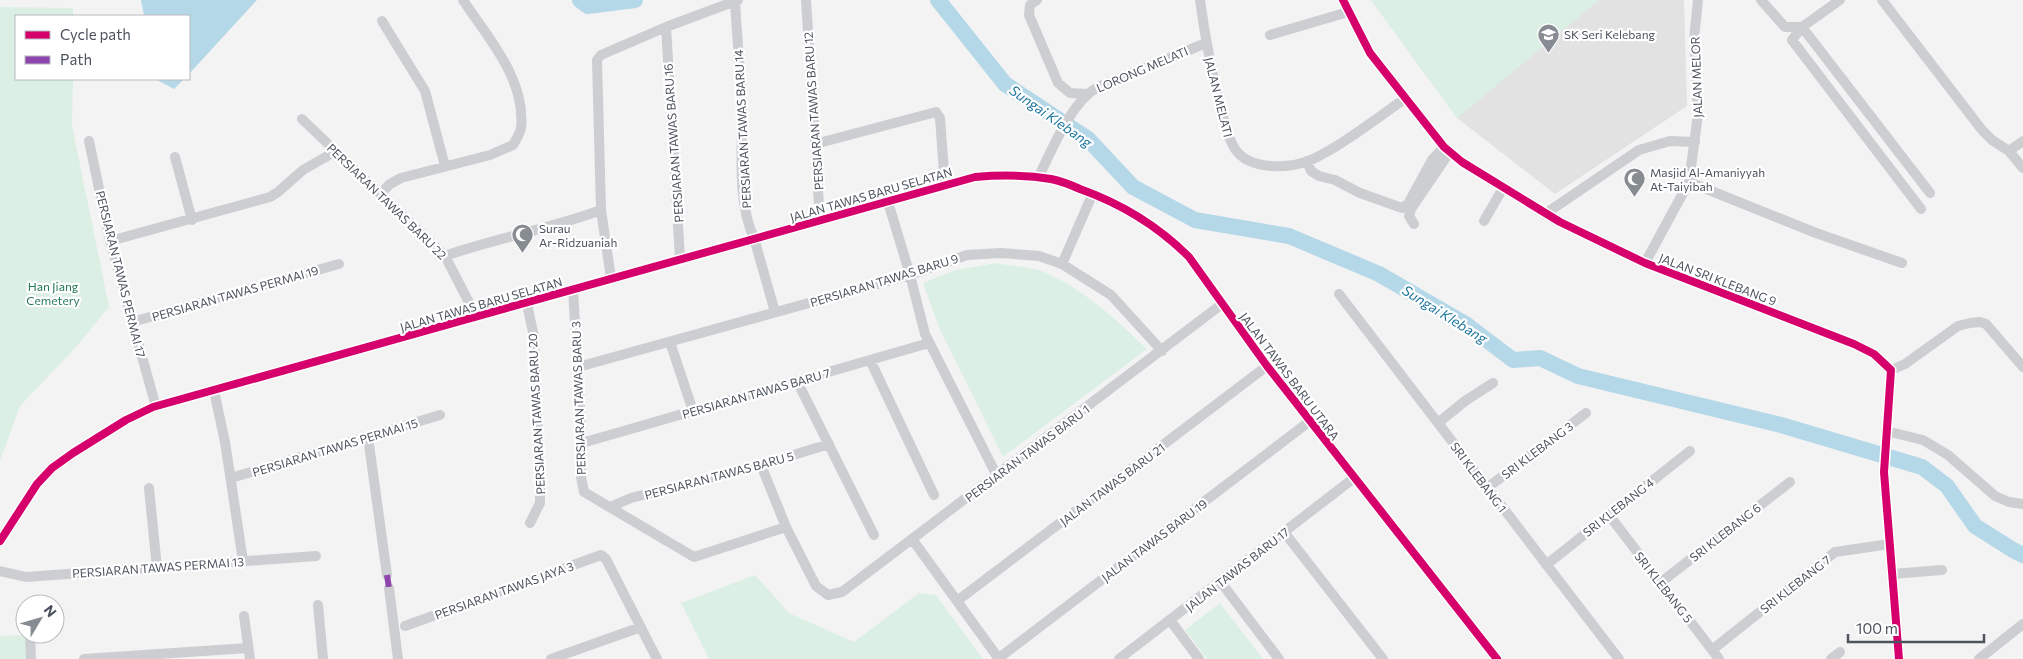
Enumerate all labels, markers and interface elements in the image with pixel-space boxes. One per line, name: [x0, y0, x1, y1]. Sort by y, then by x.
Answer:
legend: [15, 15, 190, 80]
school or university icon: SK Seri Kelebang: [1536, 22, 1560, 53]
text: Cycle path: [60, 25, 131, 43]
place label: SK Seri Kelebang: [1564, 27, 1656, 41]
street label: PERSIARAN TAWAS BARU 12: [800, 31, 826, 191]
street label: JALAN MELOR: [1688, 36, 1705, 118]
street label: LORONG MELATI: [1094, 43, 1190, 95]
street label: PERSIARAN TAWAS BARU 14: [731, 49, 753, 209]
text: Path: [60, 50, 92, 68]
street label: JALAN MELATI: [1201, 56, 1236, 139]
street label: PERSIARAN TAWAS BARU 16: [660, 63, 686, 223]
water label: Sungai Klebang: [1007, 81, 1097, 152]
street label: PERSIARAN TAWAS BARU 22: [325, 140, 450, 262]
street label: JALAN TAWAS BARU SELATAN: [788, 164, 954, 225]
place label: Masjid Al-Amaniyyah At-Taiyibah: [1650, 165, 1765, 193]
mosque icon: Masjid Al-Amaniyyah At-Taiyibah: [1622, 167, 1646, 198]
street label: PERSIARAN TAWAS PERMAI 17: [93, 189, 149, 359]
place label: Surau Ar-Ridzuaniah: [539, 221, 617, 249]
mosque icon: Surau Ar-Ridzuaniah: [511, 223, 535, 254]
street label: JALAN SRI KLEBANG 9: [1657, 250, 1779, 309]
street label: PERSIARAN TAWAS BARU 9: [808, 251, 960, 309]
street label: PERSIARAN TAWAS PERMAI 19: [150, 262, 320, 324]
street label: JALAN TAWAS BARU SELATAN: [398, 274, 564, 335]
park label: Han Jiang Cemetery: [26, 279, 80, 307]
water label: Sungai Klebang: [1399, 281, 1492, 348]
street label: JALAN TAWAS BARU UTARA: [1237, 309, 1343, 443]
street label: PERSIARAN TAWAS BARU 3: [568, 321, 588, 475]
street label: PERSIARAN TAWAS BARU 20: [525, 333, 547, 495]
street label: PERSIARAN TAWAS BARU 7: [680, 365, 832, 421]
street label: PERSIARAN TAWAS BARU 1: [962, 402, 1092, 504]
street label: PERSIARAN TAWAS PERMAI 15: [251, 415, 419, 479]
street label: SRI KLEBANG 3: [1499, 419, 1576, 481]
street label: SRI KLEBANG 1: [1448, 439, 1510, 515]
street label: JALAN TAWAS BARU 21: [1057, 440, 1168, 529]
street label: PERSIARAN TAWAS BARU 5: [643, 448, 795, 502]
street label: SRI KLEBANG 4: [1580, 475, 1656, 539]
street label: JALAN TAWAS BARU 19: [1098, 496, 1210, 585]
street label: SRI KLEBANG 6: [1687, 500, 1763, 564]
street label: JALAN TAWAS BARU 17: [1182, 524, 1292, 615]
street label: SRI KLEBANG 5: [1632, 549, 1696, 625]
street label: SRI KLEBANG 7: [1757, 552, 1833, 616]
street label: PERSIARAN TAWAS PERMAI 13: [72, 554, 245, 580]
street label: PERSIARAN TAWAS JAYA 3: [433, 558, 576, 623]
north arrow: [15, 594, 65, 644]
text: N: [41, 601, 61, 620]
scale bar: [1848, 612, 1984, 644]
text: 100 m: [1856, 619, 1898, 637]

